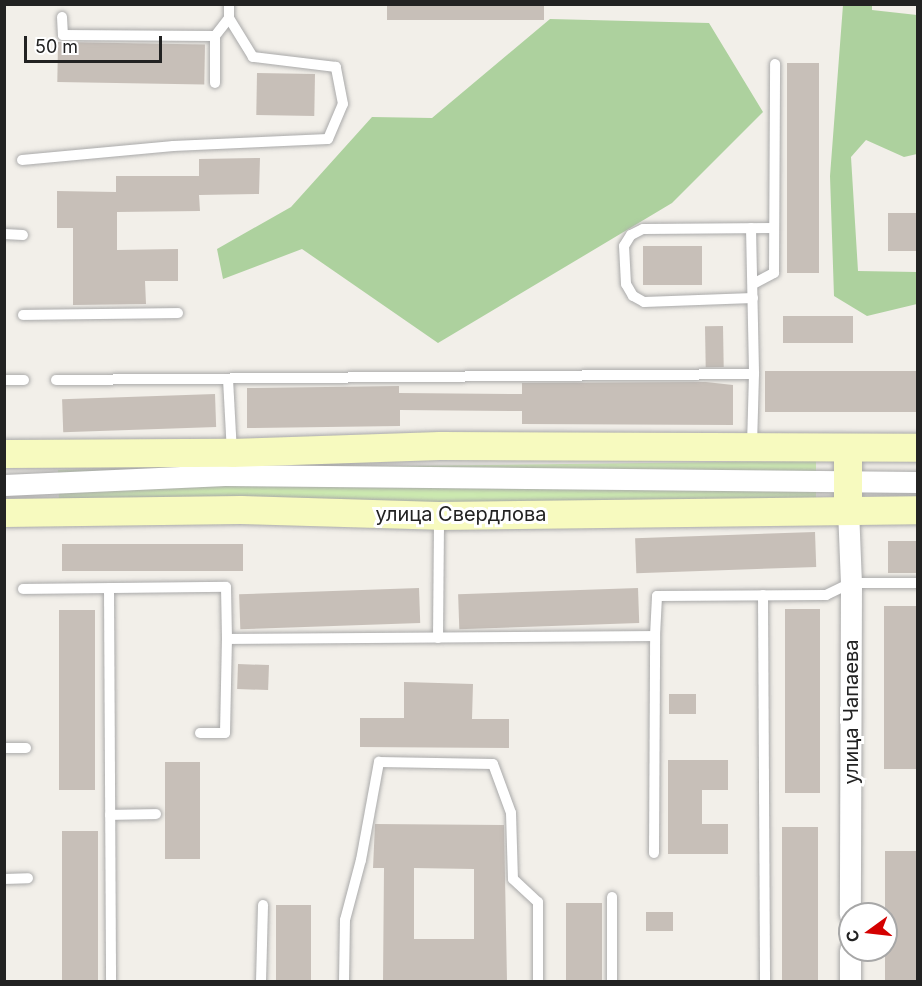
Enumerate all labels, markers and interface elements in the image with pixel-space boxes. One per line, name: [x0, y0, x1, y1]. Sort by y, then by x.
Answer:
scale bar: [27, 24, 165, 62]
text: 50 m: [35, 36, 78, 57]
street label: улица Свердлова: [376, 502, 546, 526]
street label: улица Чапаева: [839, 640, 863, 784]
north arrow: [838, 902, 898, 962]
text: С: [841, 928, 864, 944]

